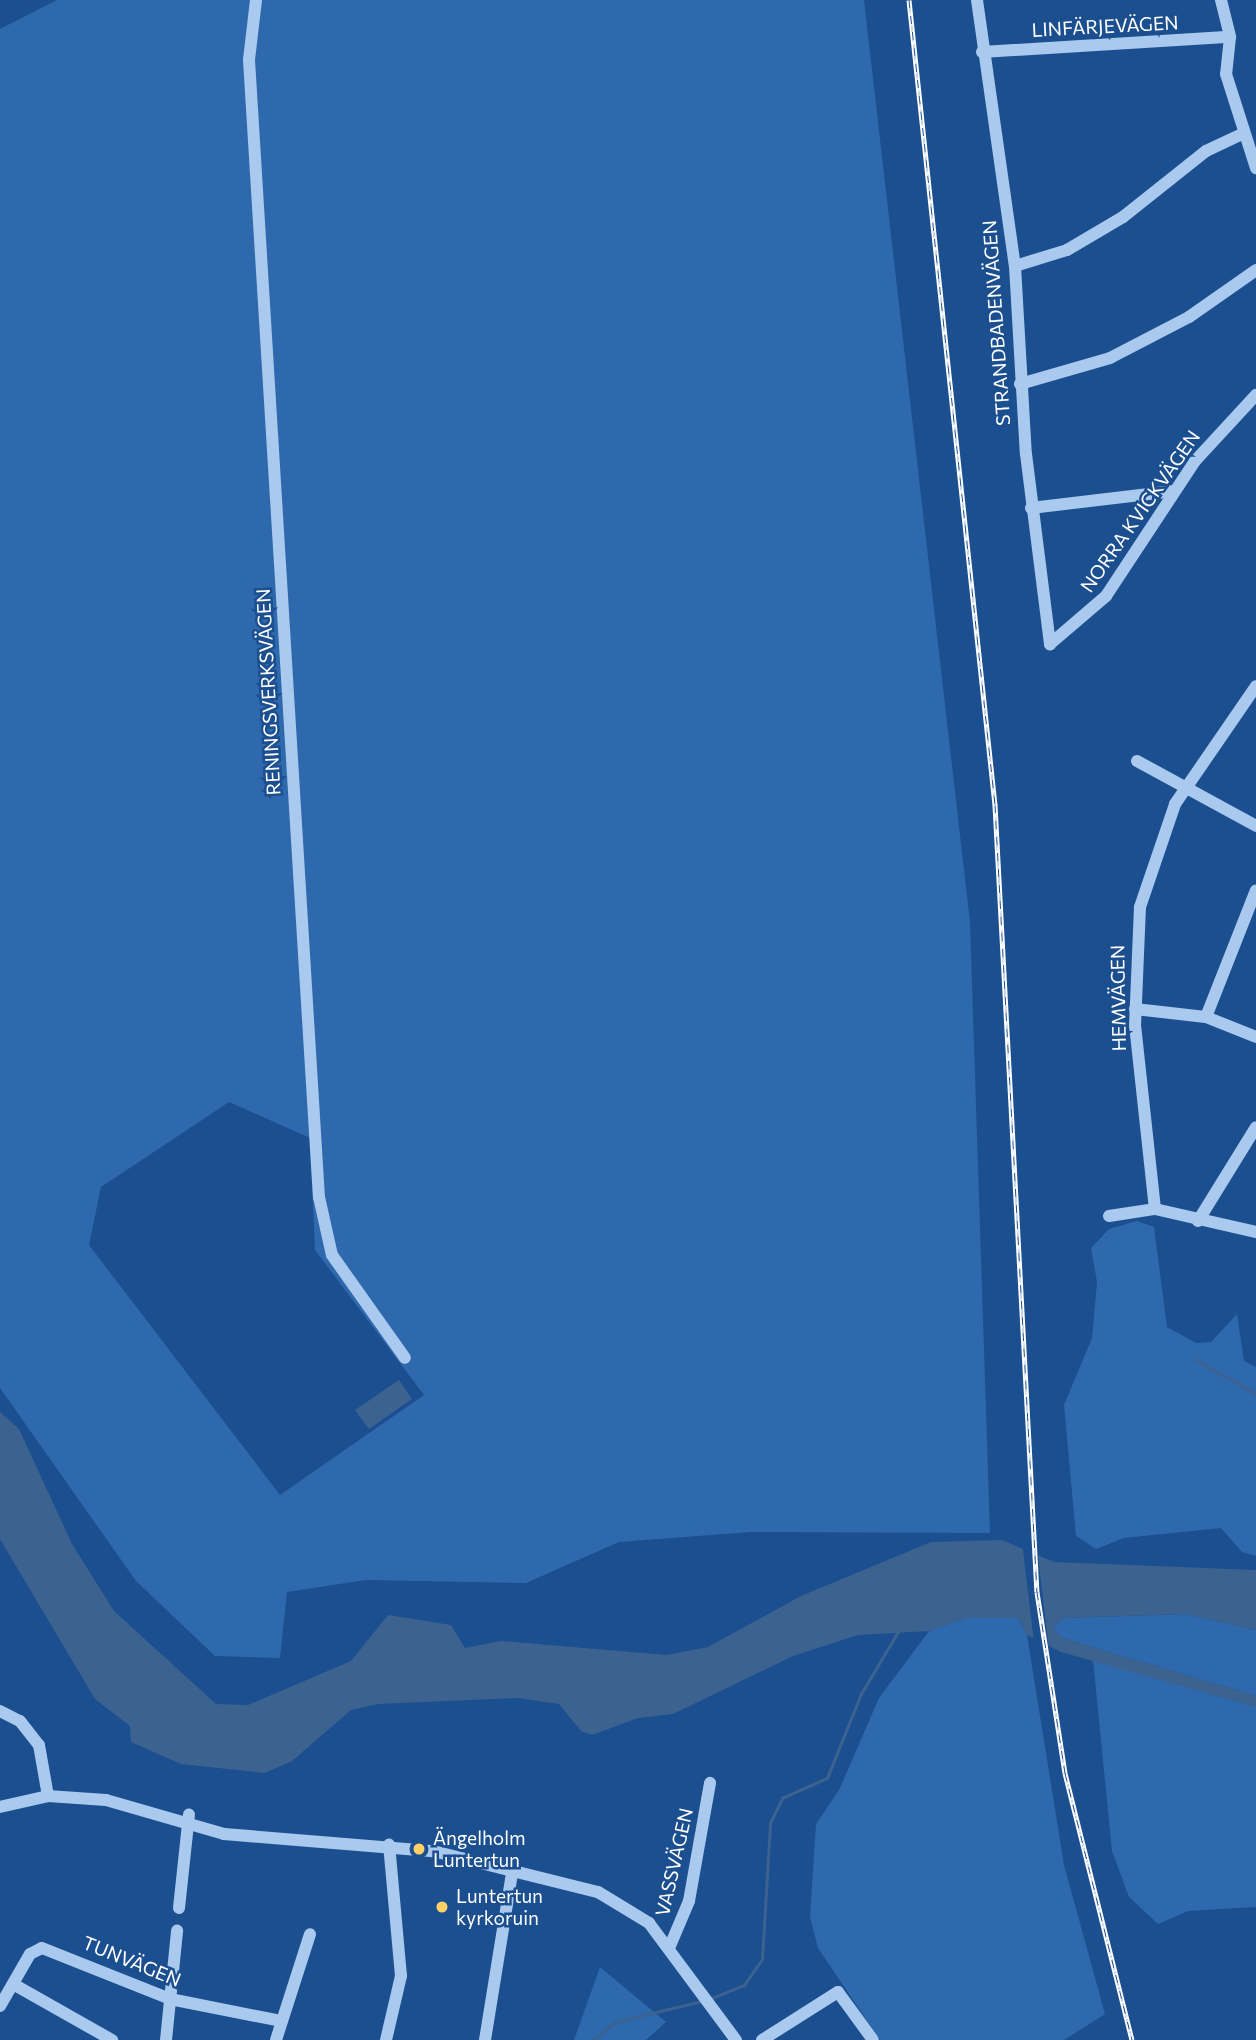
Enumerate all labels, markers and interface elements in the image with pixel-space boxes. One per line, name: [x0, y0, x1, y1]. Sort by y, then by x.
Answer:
street label: LINFÄRJEVÄGEN: [1031, 11, 1179, 41]
street label: STRANDBADENVÄGEN: [977, 220, 1015, 426]
street label: NORRA KVICKVÄGEN: [1075, 426, 1205, 596]
street label: RENINGSVERKSVÄGEN: [251, 588, 285, 796]
street label: HEMVÄGEN: [1106, 944, 1130, 1052]
street label: VASSVÄGEN: [650, 1806, 698, 1918]
place label: Ängelholm Luntertun: [433, 1827, 526, 1871]
marker: Ängelholm Luntertun: [411, 1841, 427, 1857]
place label: Luntertun kyrkoruin: [456, 1885, 543, 1929]
marker: Luntertun kyrkoruin: [434, 1899, 450, 1915]
street label: TUNVÄGEN: [79, 1931, 185, 1991]

